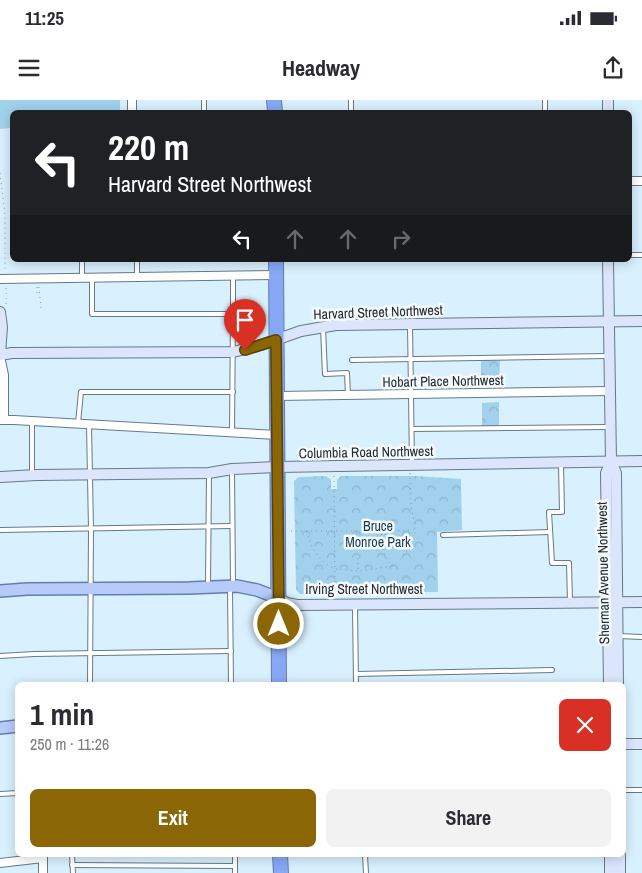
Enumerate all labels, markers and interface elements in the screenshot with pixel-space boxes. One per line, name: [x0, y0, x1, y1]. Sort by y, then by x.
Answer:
text: 11:25: [25, 5, 64, 31]
text: Headway: [282, 53, 360, 83]
icon: menu: [15, 54, 43, 82]
icon: share: [599, 54, 627, 82]
text: 220 m: [108, 124, 189, 171]
icon: left: [25, 130, 90, 195]
text: Harvard Street Northwest: [108, 169, 312, 199]
icon: left: [228, 225, 256, 253]
icon: ahead: [281, 225, 309, 253]
icon: ahead: [334, 225, 362, 253]
icon: right: [387, 225, 415, 253]
pin: [224, 299, 266, 350]
street label: Harvard Street Northwest: [313, 301, 443, 323]
icon: arrive: [231, 306, 259, 334]
street label: Hobart Place Northwest: [382, 371, 504, 391]
street label: Columbia Road Northwest: [299, 442, 433, 462]
street label: Sherman Avenue Northwest: [593, 501, 613, 645]
park label: Bruce Monroe Park: [345, 517, 411, 551]
street label: Irving Street Northwest: [305, 580, 423, 598]
position arrow: [252, 597, 304, 649]
text: 1 min: [30, 694, 94, 734]
button: close: [559, 699, 611, 751]
text: 250 m · 11:26: [30, 733, 109, 755]
button: Exit: [30, 789, 316, 847]
button: Share: [326, 789, 611, 847]

